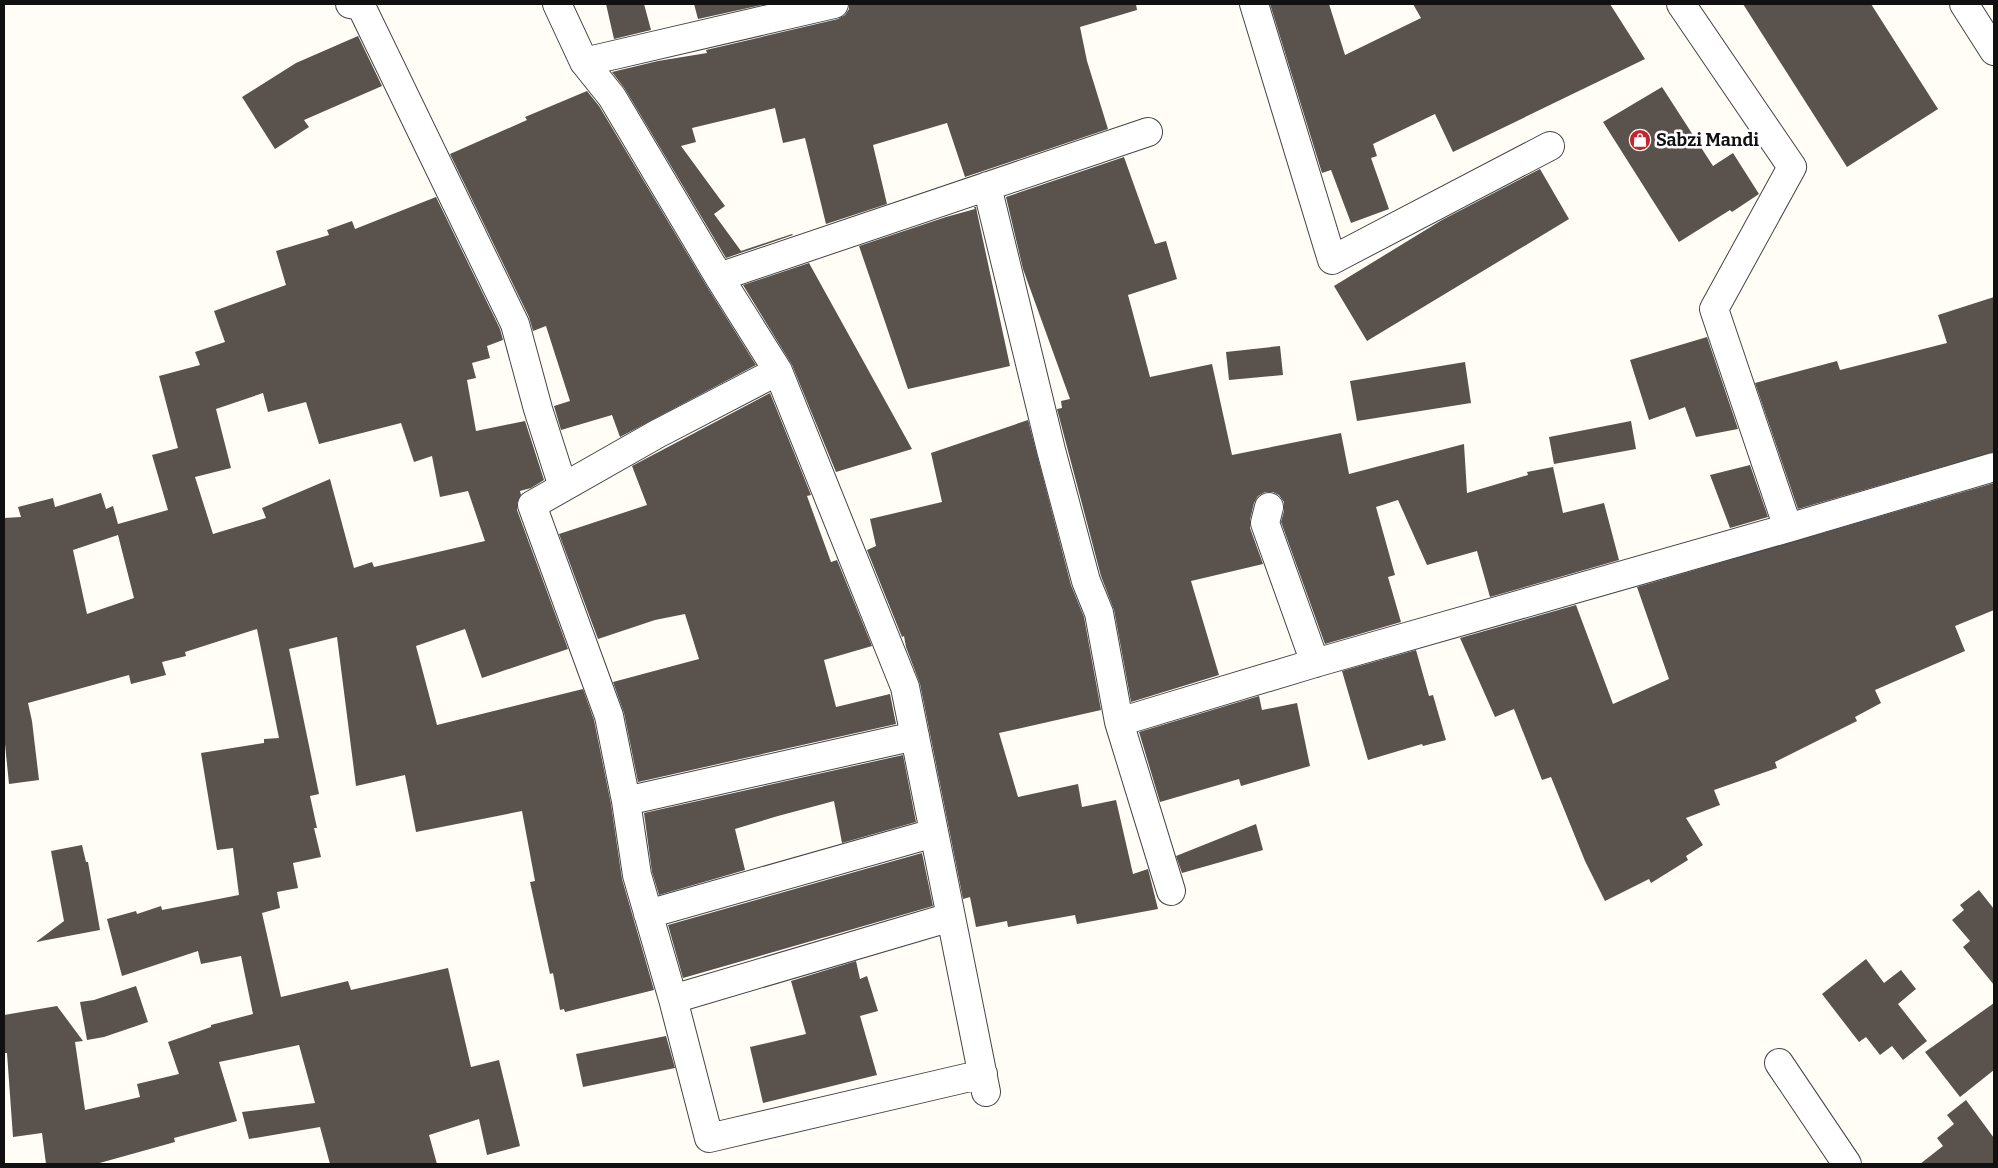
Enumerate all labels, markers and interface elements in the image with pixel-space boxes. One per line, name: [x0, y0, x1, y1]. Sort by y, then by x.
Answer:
shop icon: Sabzi Mandi: [1628, 128, 1652, 152]
place label: Sabzi Mandi: [1656, 129, 1759, 151]

